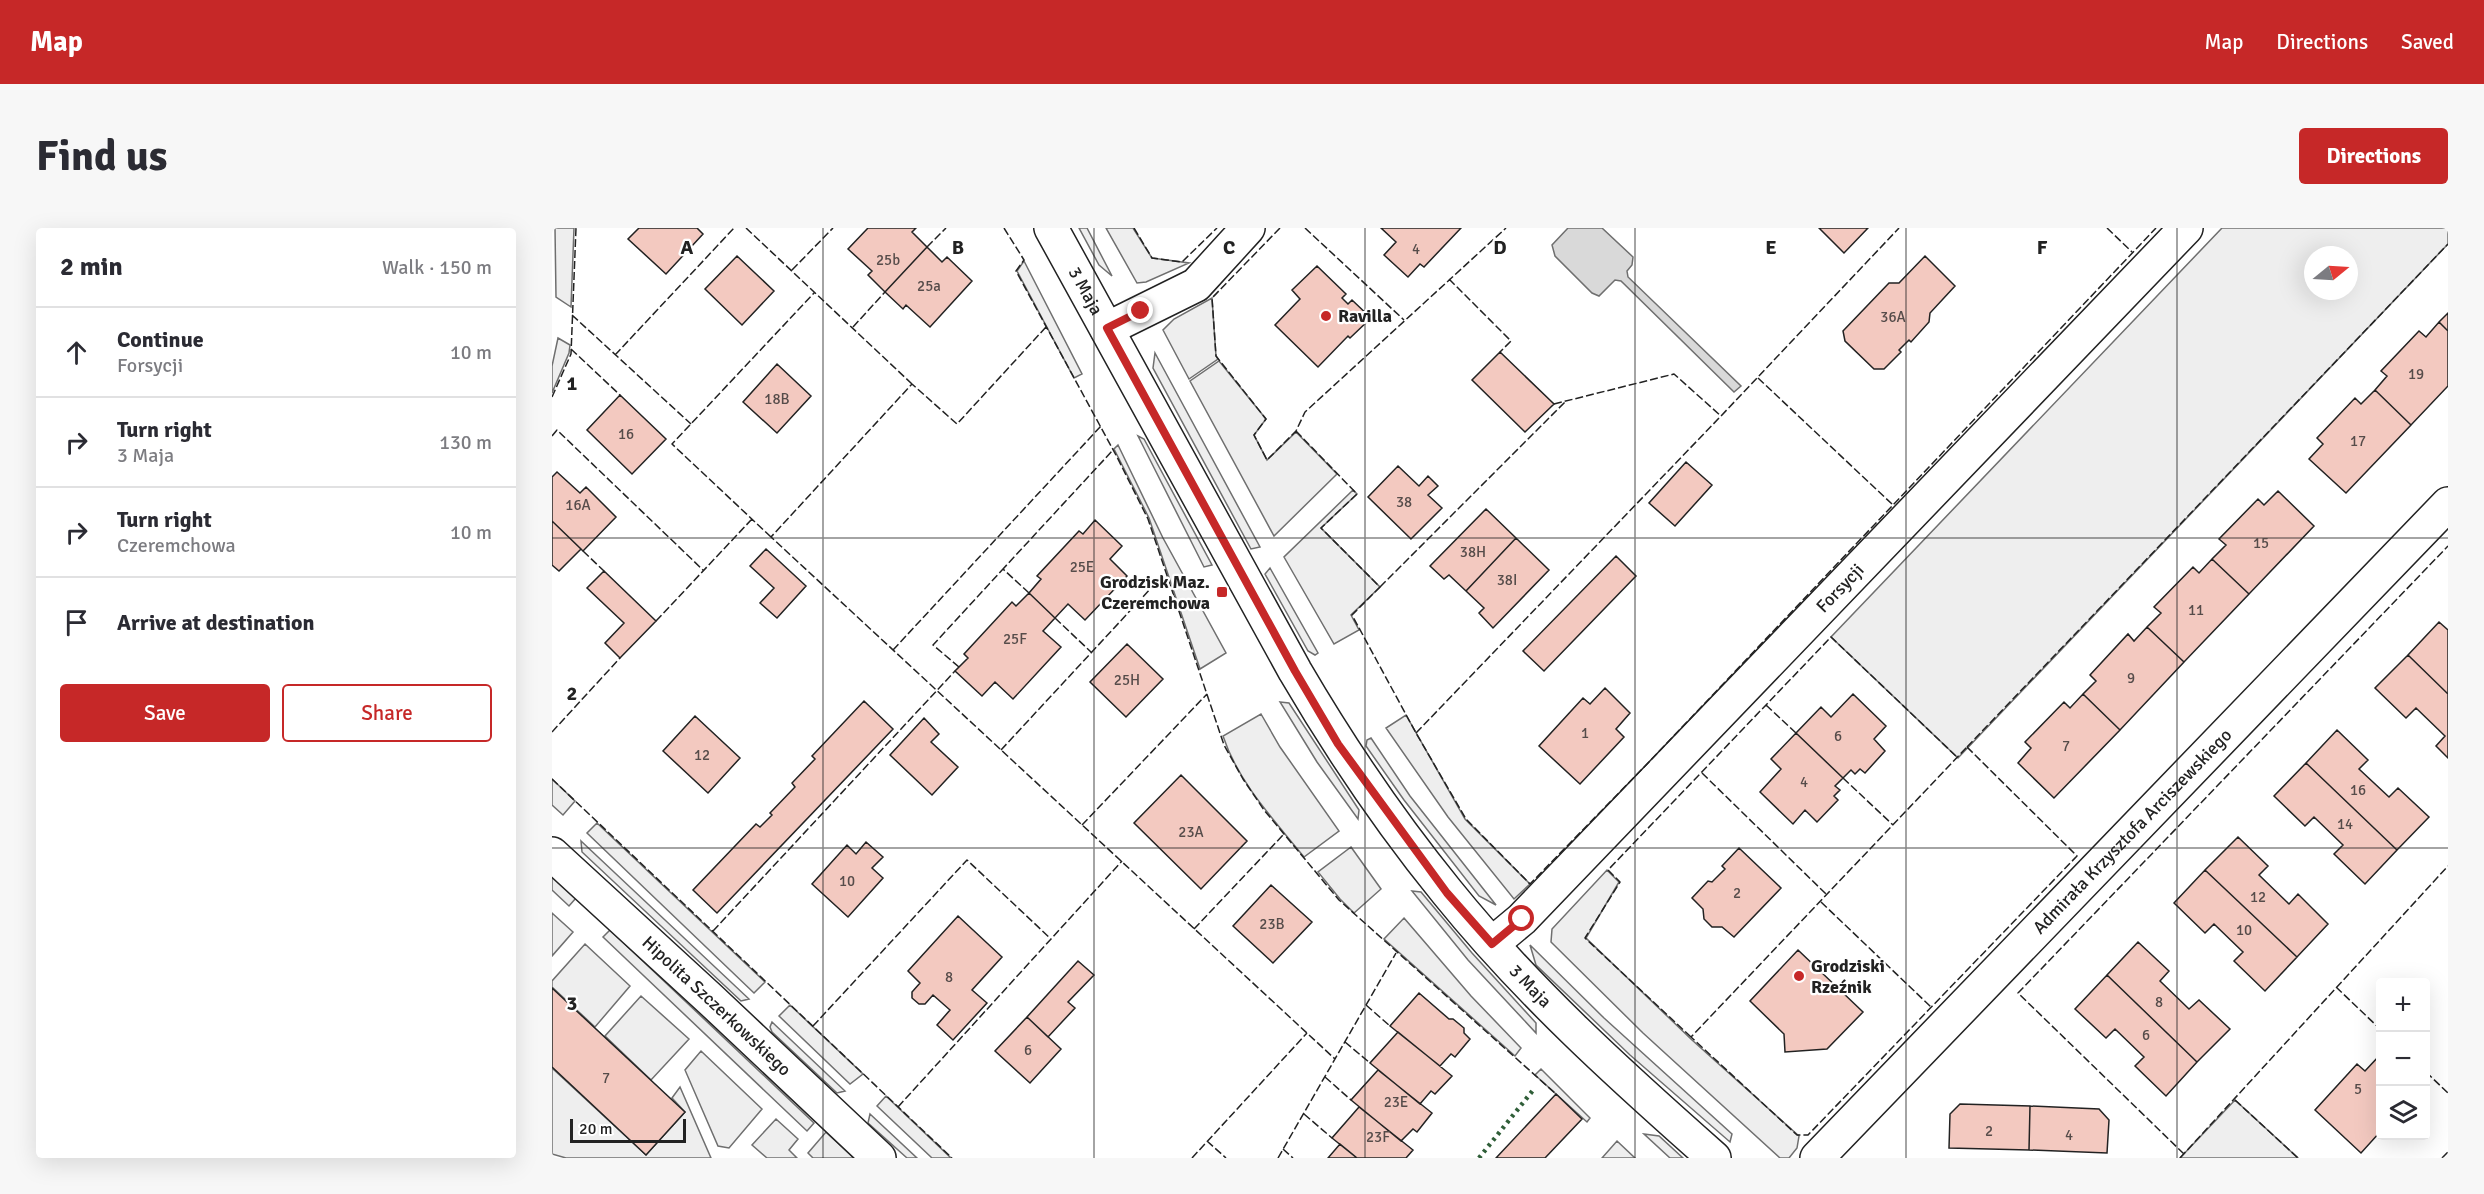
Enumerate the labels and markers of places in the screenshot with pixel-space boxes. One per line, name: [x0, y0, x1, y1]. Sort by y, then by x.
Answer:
place label: Ravilla: [1338, 305, 1392, 327]
marker: Ravilla: [1319, 309, 1333, 323]
place label: Grodzisk Maz. Czeremchowa: [1100, 571, 1210, 614]
marker: Grodzisk Maz. Czeremchowa: [1215, 585, 1229, 599]
place label: Grodziski Rzeźnik: [1811, 955, 1885, 998]
marker: Grodziski Rzeźnik: [1792, 969, 1806, 983]

